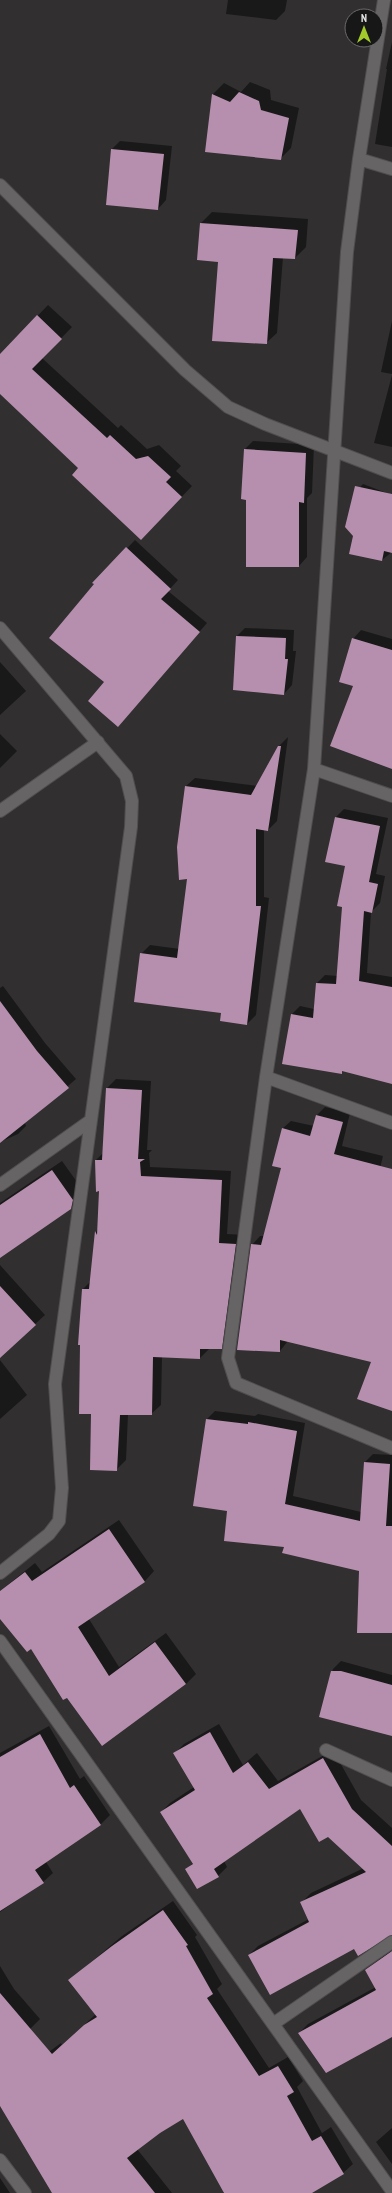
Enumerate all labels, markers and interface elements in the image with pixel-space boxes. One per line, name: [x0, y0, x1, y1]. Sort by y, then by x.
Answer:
north arrow: [344, 8, 384, 48]
text: N: [361, 11, 367, 25]

